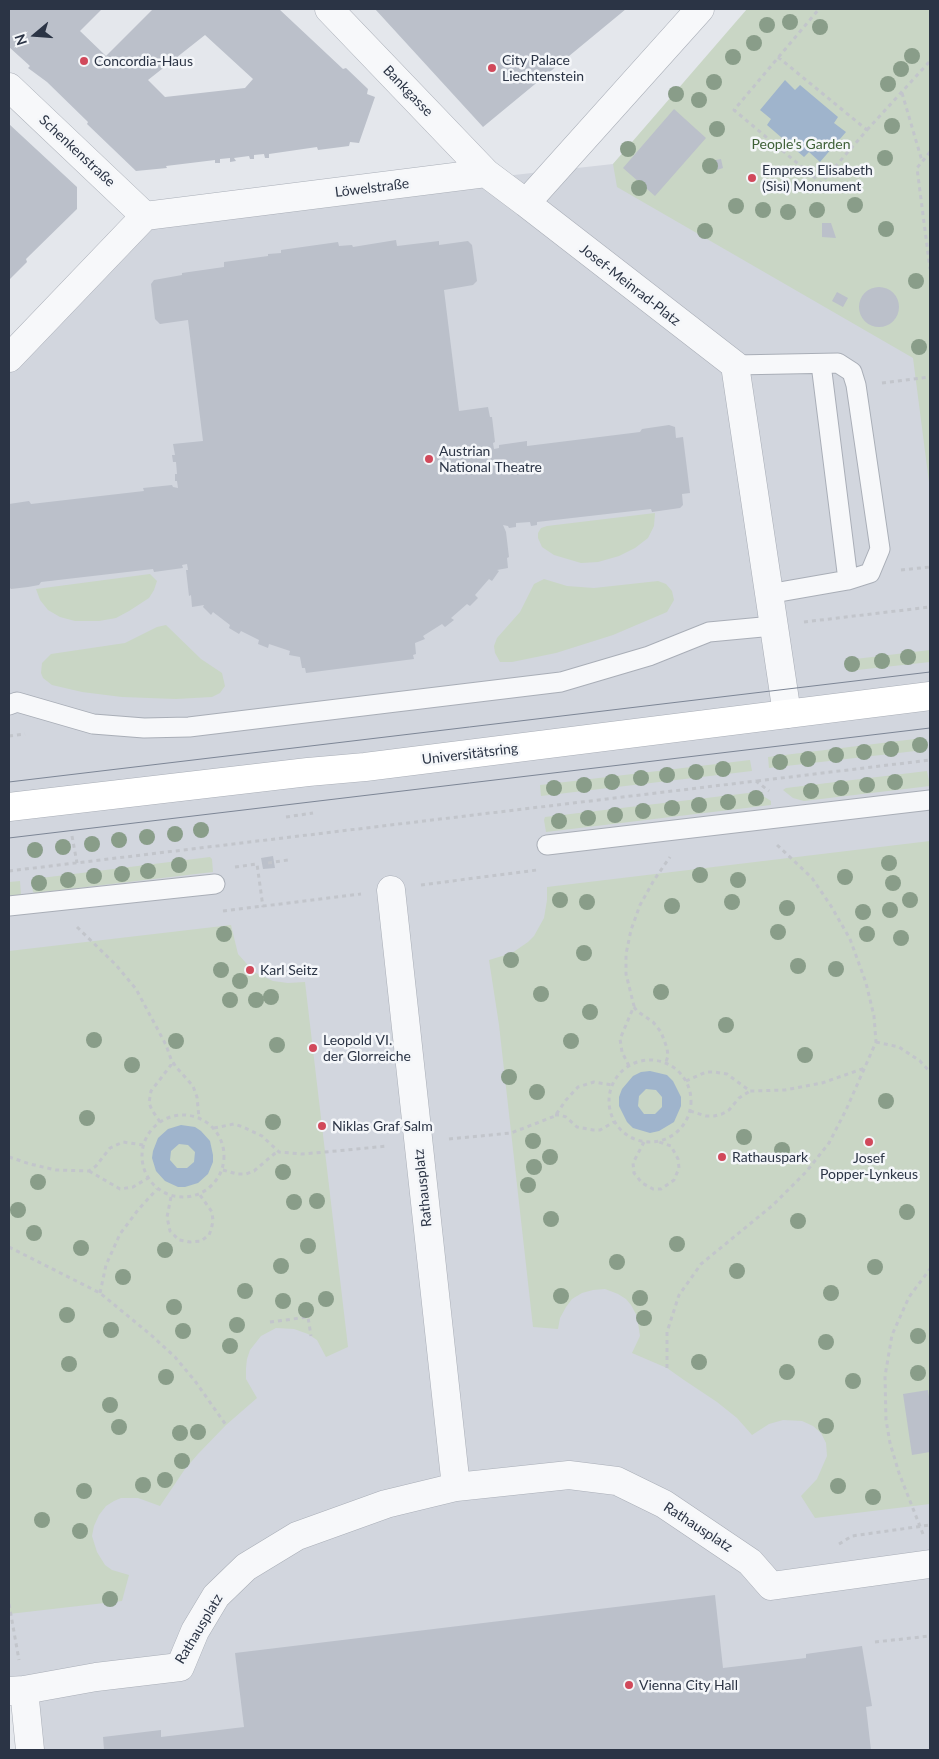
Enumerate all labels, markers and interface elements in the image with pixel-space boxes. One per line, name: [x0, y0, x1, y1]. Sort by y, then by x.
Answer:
north arrow: [10, 10, 60, 60]
text: N: [11, 32, 30, 48]
place label: City Palace Liechtenstein: [502, 52, 584, 84]
place label: Concordia-Haus: [94, 53, 193, 69]
marker: Concordia-Haus: [78, 55, 90, 67]
street label: Bankgasse: [380, 62, 436, 120]
marker: City Palace Liechtenstein: [486, 62, 498, 74]
street label: Schenkenstraße: [36, 112, 118, 190]
park label: People's Garden: [751, 136, 851, 152]
place label: Empress Elisabeth (Sisi) Monument: [762, 162, 873, 194]
marker: Empress Elisabeth (Sisi) Monument: [746, 172, 758, 184]
street label: Löwelstraße: [334, 175, 410, 201]
street label: Josef-Meinrad-Platz: [576, 240, 684, 330]
place label: Austrian National Theatre: [439, 443, 542, 476]
marker: Austrian National Theatre: [423, 453, 435, 465]
street label: Universitätsring: [421, 740, 519, 768]
place label: Karl Seitz: [260, 962, 318, 978]
marker: Karl Seitz: [244, 964, 256, 976]
place label: Leopold VI. der Glorreiche: [323, 1032, 411, 1064]
marker: Leopold VI. der Glorreiche: [307, 1042, 319, 1054]
place label: Niklas Graf Salm: [332, 1118, 433, 1134]
marker: Niklas Graf Salm: [316, 1120, 328, 1132]
marker: Josef Popper-Lynkeus: [863, 1136, 875, 1148]
street label: Rathausplatz: [411, 1148, 435, 1228]
place label: Rathauspark: [732, 1149, 808, 1165]
place label: Josef Popper-Lynkeus: [820, 1150, 918, 1182]
marker: Rathauspark: [716, 1151, 728, 1163]
street label: Rathausplatz: [660, 1499, 736, 1555]
street label: Rathausplatz: [172, 1591, 226, 1667]
place label: Vienna City Hall: [639, 1677, 738, 1693]
marker: Vienna City Hall: [623, 1679, 635, 1691]

